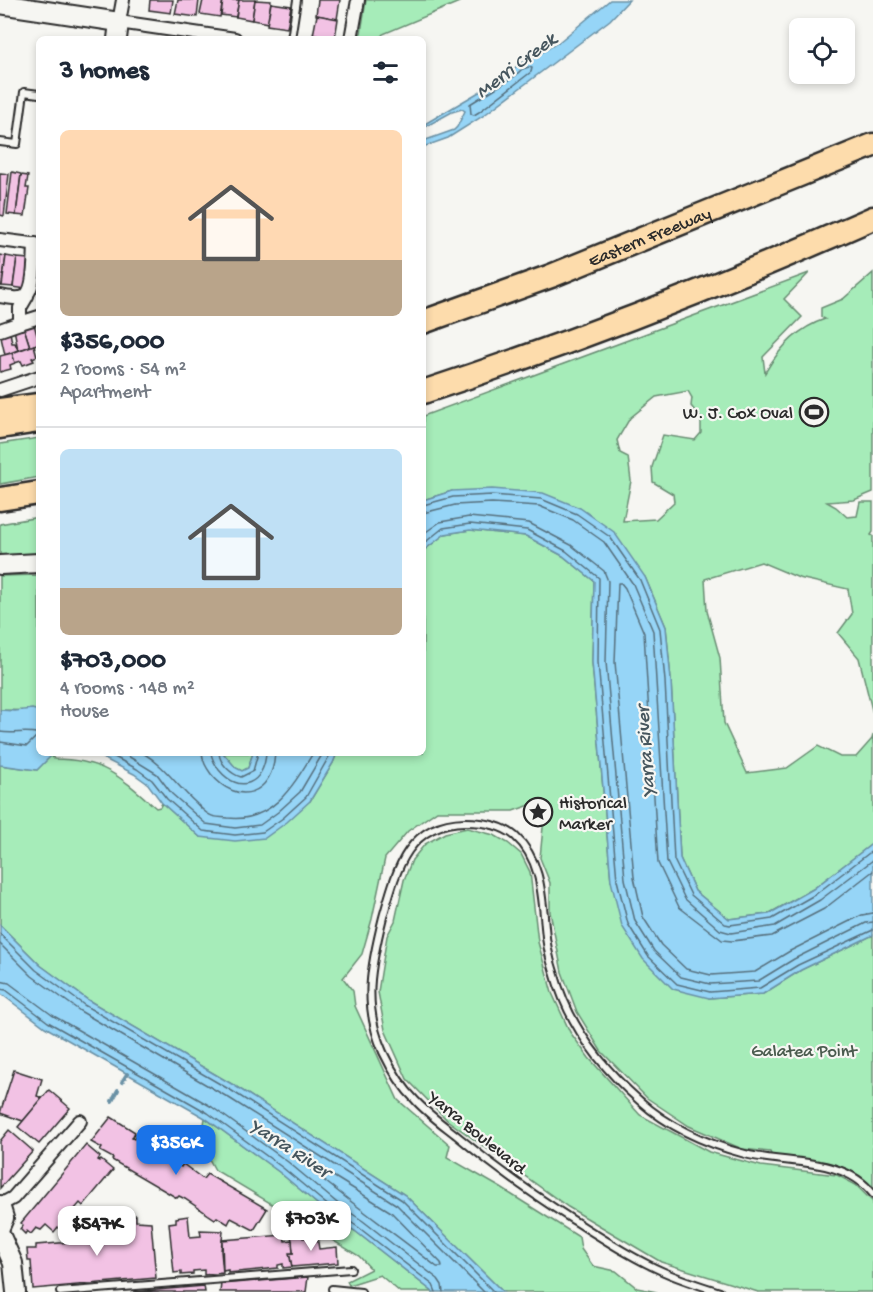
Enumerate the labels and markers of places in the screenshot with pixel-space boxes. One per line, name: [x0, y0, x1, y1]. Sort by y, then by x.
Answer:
sports icon: W. J. Cox Oval: [798, 396, 830, 428]
place label: W. J. Cox Oval: [683, 404, 793, 425]
place label: Historical Marker: [559, 794, 627, 836]
place icon: Historical Marker: [522, 796, 554, 828]
pin: $356K: [134, 1125, 218, 1176]
pin: $703K: [269, 1201, 353, 1252]
pin: $547K: [55, 1206, 139, 1257]

